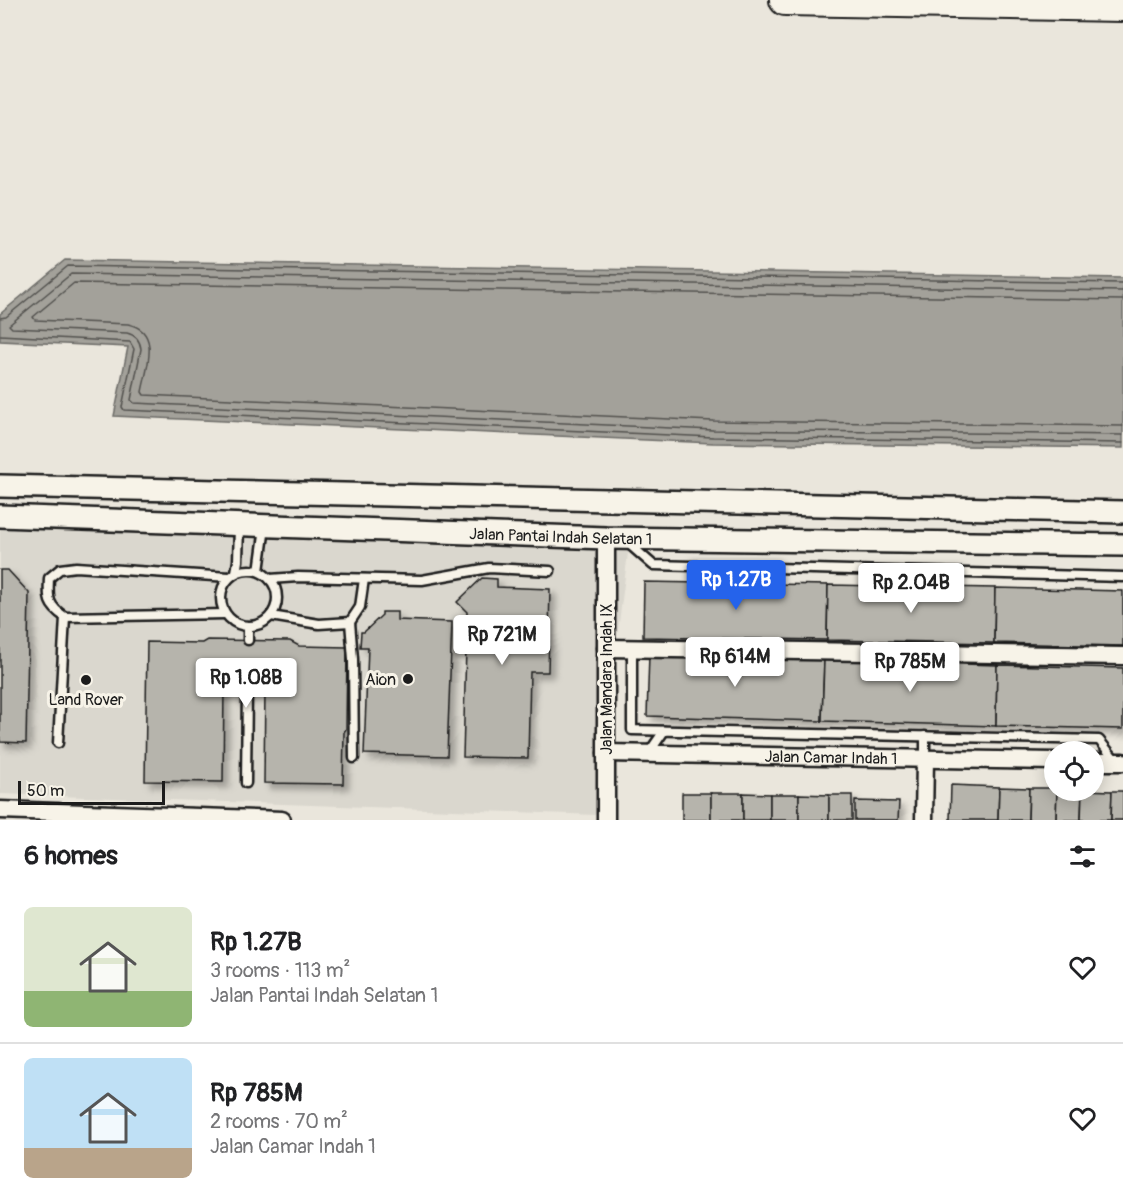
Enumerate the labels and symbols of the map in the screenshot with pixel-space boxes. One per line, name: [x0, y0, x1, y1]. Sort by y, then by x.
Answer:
street label: Jalan Pantai Indah Selatan 1: [469, 524, 652, 550]
pin: Rp 1.27B: [674, 560, 798, 611]
pin: Rp 2.04B: [849, 563, 973, 614]
street label: Jalan Mandara Indah IX: [597, 603, 617, 755]
pin: Rp 721M: [447, 615, 557, 666]
pin: Rp 614M: [680, 637, 790, 688]
pin: Rp 785M: [855, 642, 965, 693]
pin: Rp 1.08B: [184, 658, 308, 709]
place label: Aion: [365, 670, 396, 690]
marker: Aion: [401, 672, 415, 686]
marker: Land Rover: [79, 673, 93, 687]
place label: Land Rover: [48, 690, 124, 710]
street label: Jalan Camar Indah 1: [764, 747, 898, 769]
scale bar: [18, 778, 165, 806]

